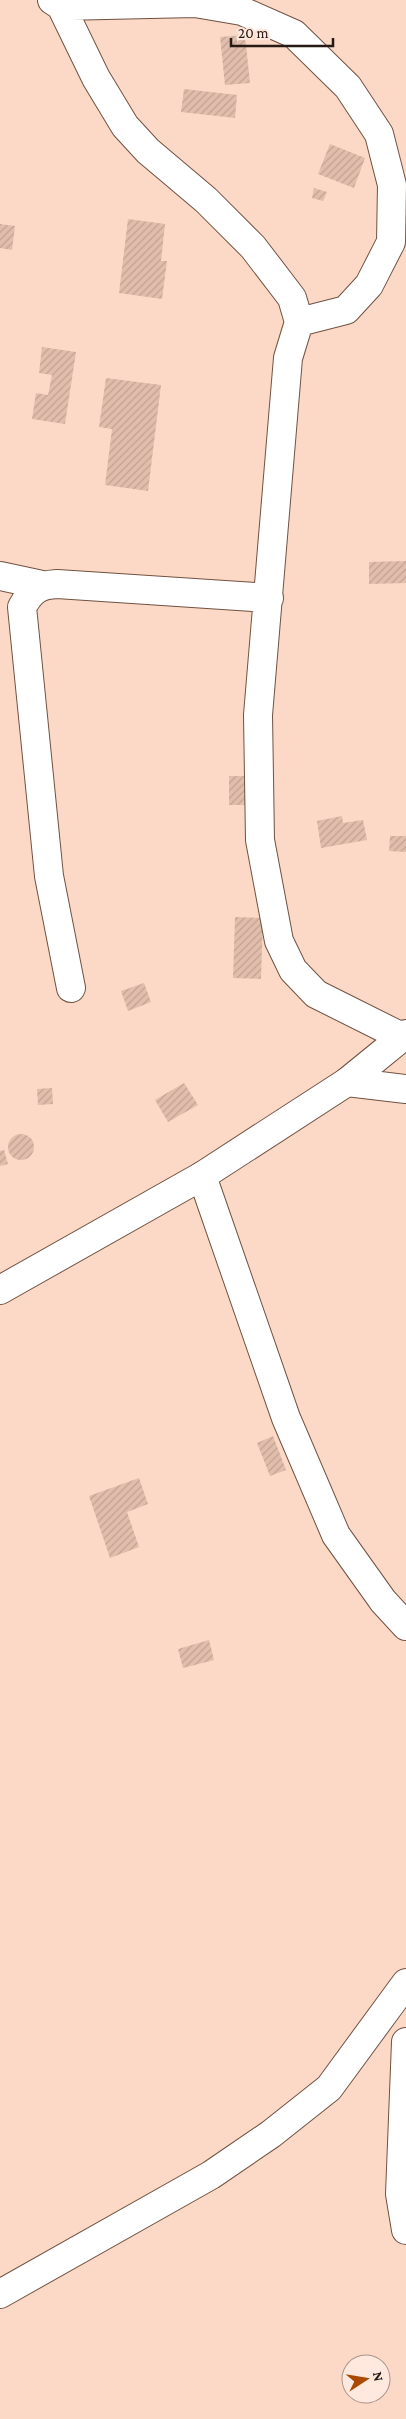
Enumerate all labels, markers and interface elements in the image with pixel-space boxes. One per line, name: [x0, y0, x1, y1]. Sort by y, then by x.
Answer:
scale bar: [231, 15, 334, 47]
text: 20 m: [238, 25, 269, 41]
north arrow: [341, 2354, 391, 2404]
text: N: [370, 2370, 388, 2383]

